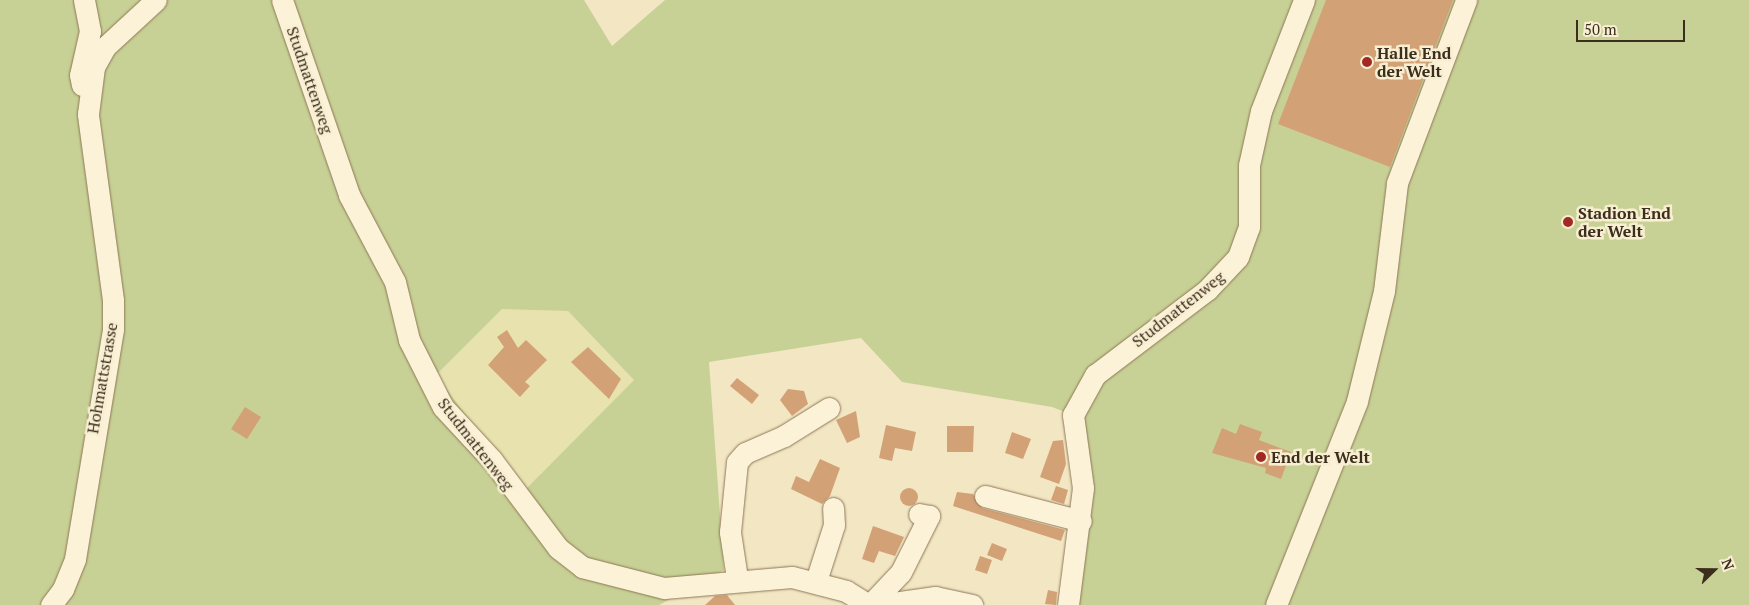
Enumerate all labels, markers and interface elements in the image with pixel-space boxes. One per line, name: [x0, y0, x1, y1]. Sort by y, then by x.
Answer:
scale bar: [1579, 10, 1688, 42]
text: 50 m: [1584, 19, 1617, 39]
street label: Studmattenweg: [283, 24, 337, 136]
place label: Halle End der Welt: [1377, 43, 1451, 81]
marker: Halle End der Welt: [1361, 56, 1373, 68]
place label: Stadion End der Welt: [1578, 203, 1671, 241]
marker: Stadion End der Welt: [1562, 216, 1574, 228]
street label: Studmattenweg: [1128, 267, 1228, 351]
street label: Hohmattstrasse: [83, 321, 121, 435]
street label: Studmattenweg: [434, 394, 518, 494]
place label: End der Welt: [1271, 447, 1370, 467]
marker: End der Welt: [1255, 451, 1267, 463]
north arrow: [1689, 545, 1739, 595]
text: N: [1718, 556, 1739, 573]

